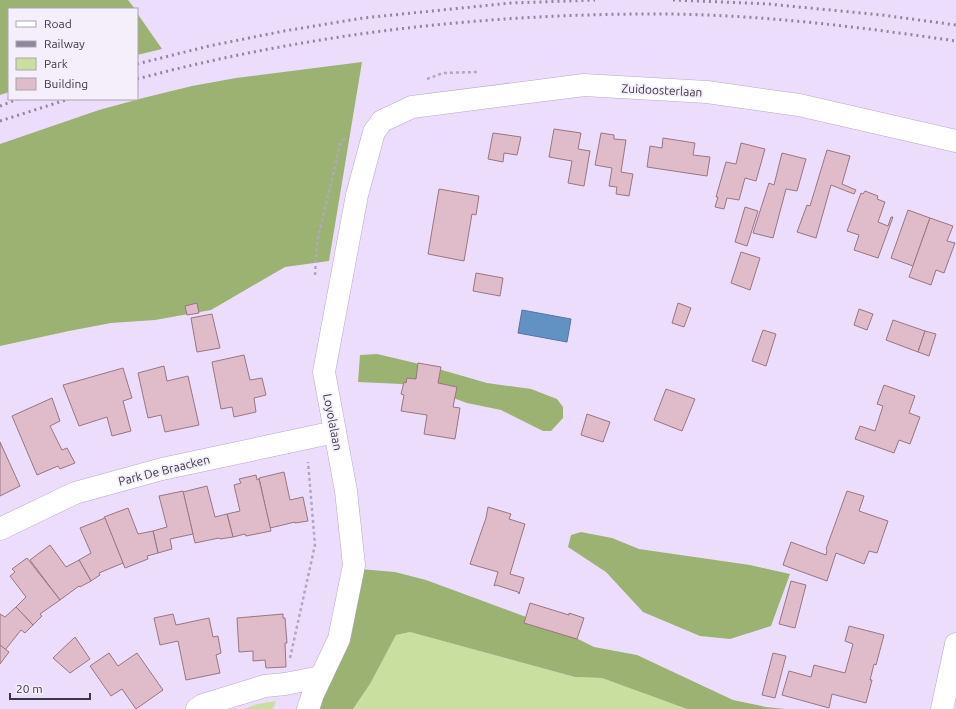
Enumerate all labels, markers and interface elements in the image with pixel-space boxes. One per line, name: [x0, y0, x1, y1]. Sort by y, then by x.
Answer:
legend: [8, 8, 138, 100]
text: Road: [44, 17, 72, 30]
text: Railway: [44, 37, 85, 50]
text: Park: [44, 57, 68, 70]
text: Building: [44, 77, 88, 90]
street label: Zuidoosterlaan: [621, 81, 703, 99]
street label: Loyolalaan: [321, 392, 345, 452]
street label: Park De Braacken: [117, 452, 211, 488]
scale bar: [10, 675, 90, 701]
text: 20 m: [16, 682, 43, 695]

